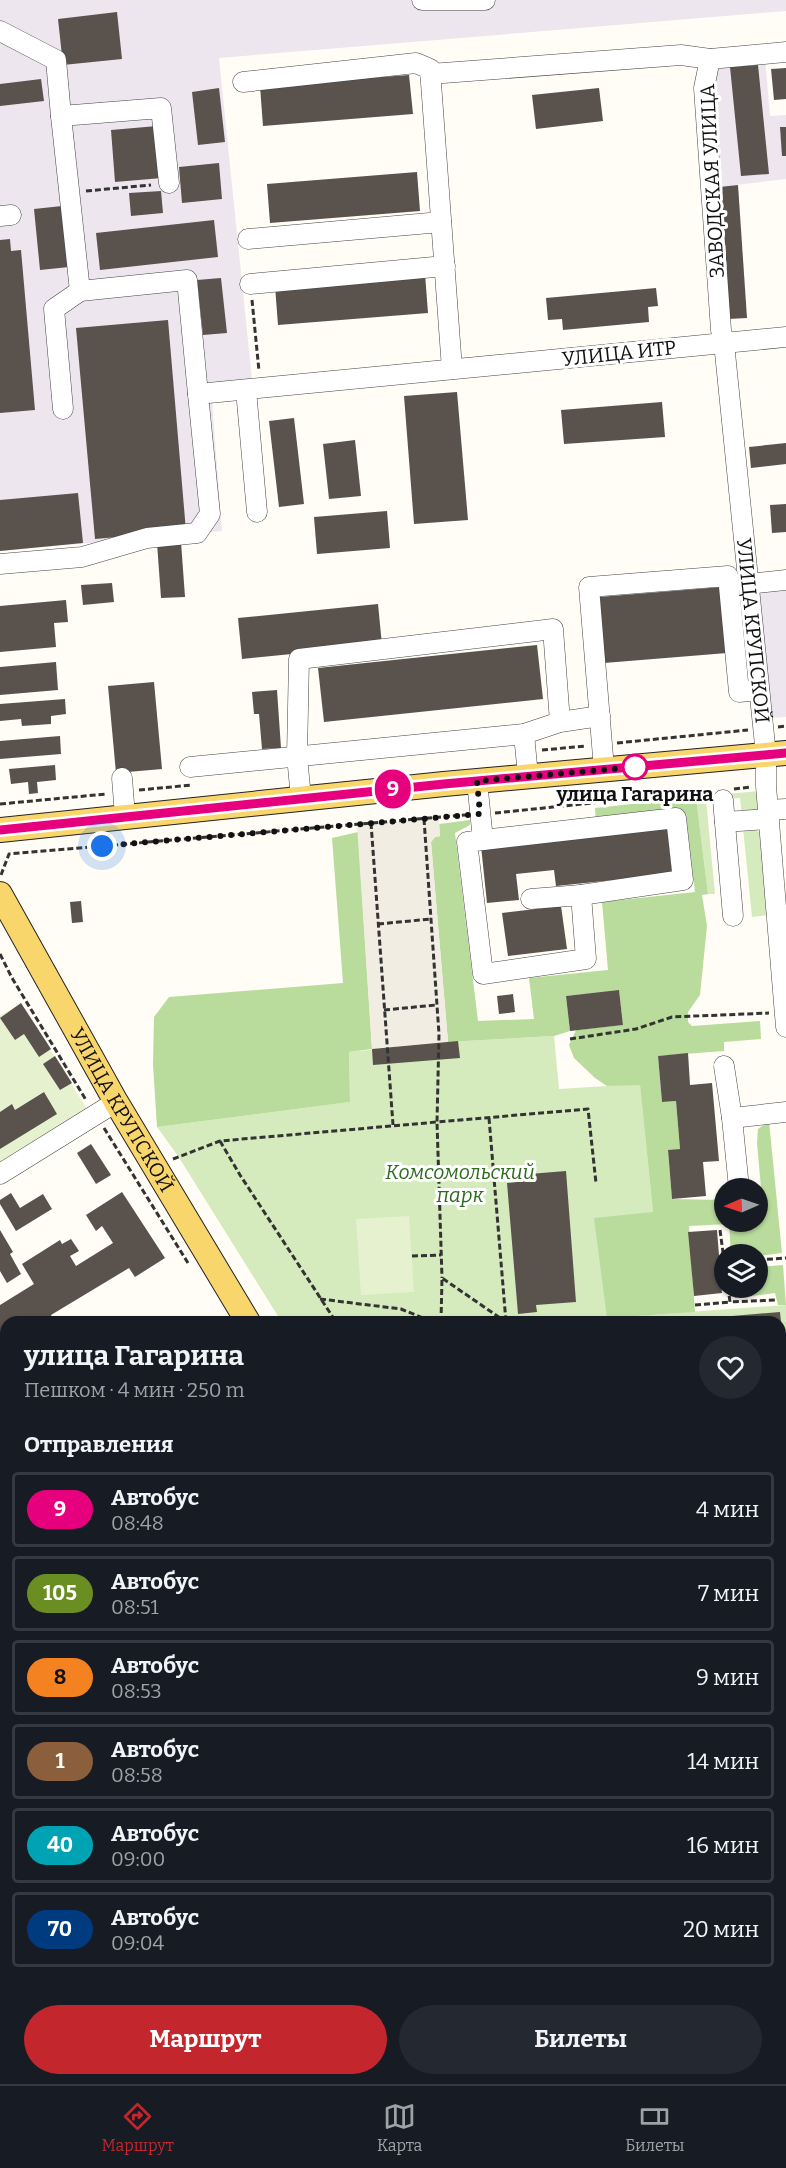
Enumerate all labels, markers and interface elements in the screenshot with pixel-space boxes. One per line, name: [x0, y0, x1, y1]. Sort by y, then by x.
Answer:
street label: ЗАВОДСКАЯ УЛИЦА: [695, 83, 729, 279]
street label: УЛИЦА ИТР: [561, 335, 677, 371]
street label: УЛИЦА КРУПСКОЙ: [732, 537, 775, 724]
marker: улица Гагарина: [622, 754, 648, 780]
line badge: 9: [374, 770, 412, 808]
text: 9: [387, 776, 399, 802]
place label: улица Гагарина: [555, 782, 714, 806]
your location: [87, 831, 117, 861]
street label: УЛИЦА КРУПСКОЙ: [65, 1024, 179, 1196]
park label: Комсомольский парк: [385, 1160, 535, 1207]
north arrow: [714, 1178, 768, 1232]
map controls: [714, 1178, 768, 1298]
button: layers: [714, 1244, 768, 1298]
button: heart: [699, 1336, 762, 1399]
text: улица Гагарина: [24, 1339, 244, 1372]
text: Пешком · 4 мин · 250 m: [24, 1378, 245, 1402]
text: Отправления: [24, 1431, 174, 1458]
text: Автобус: [111, 1484, 199, 1511]
text: 9: [54, 1496, 66, 1522]
text: 4 мин: [696, 1496, 759, 1523]
text: 08:48: [111, 1511, 164, 1535]
text: Автобус: [111, 1568, 199, 1595]
text: 105: [43, 1580, 77, 1606]
text: 7 мин: [698, 1580, 759, 1607]
text: 08:51: [111, 1595, 159, 1619]
text: Автобус: [111, 1652, 199, 1679]
text: 8: [54, 1664, 66, 1690]
text: 9 мин: [696, 1664, 759, 1691]
text: 08:53: [111, 1679, 162, 1703]
text: Автобус: [111, 1736, 199, 1763]
text: 1: [55, 1748, 65, 1774]
text: 14 мин: [687, 1748, 759, 1775]
text: 08:58: [111, 1763, 163, 1787]
text: Автобус: [111, 1820, 199, 1847]
text: 40: [47, 1832, 73, 1858]
text: 16 мин: [687, 1832, 759, 1859]
text: 09:00: [111, 1847, 165, 1871]
text: Автобус: [111, 1904, 199, 1931]
text: 70: [48, 1916, 72, 1942]
text: 20 мин: [683, 1916, 759, 1943]
text: 09:04: [111, 1931, 164, 1955]
button: Маршрут: [24, 2005, 387, 2074]
button: Билеты: [399, 2005, 762, 2074]
tab: Маршрут: [102, 2100, 174, 2155]
tab: Карта: [377, 2100, 422, 2155]
tab: Билеты: [625, 2100, 684, 2155]

